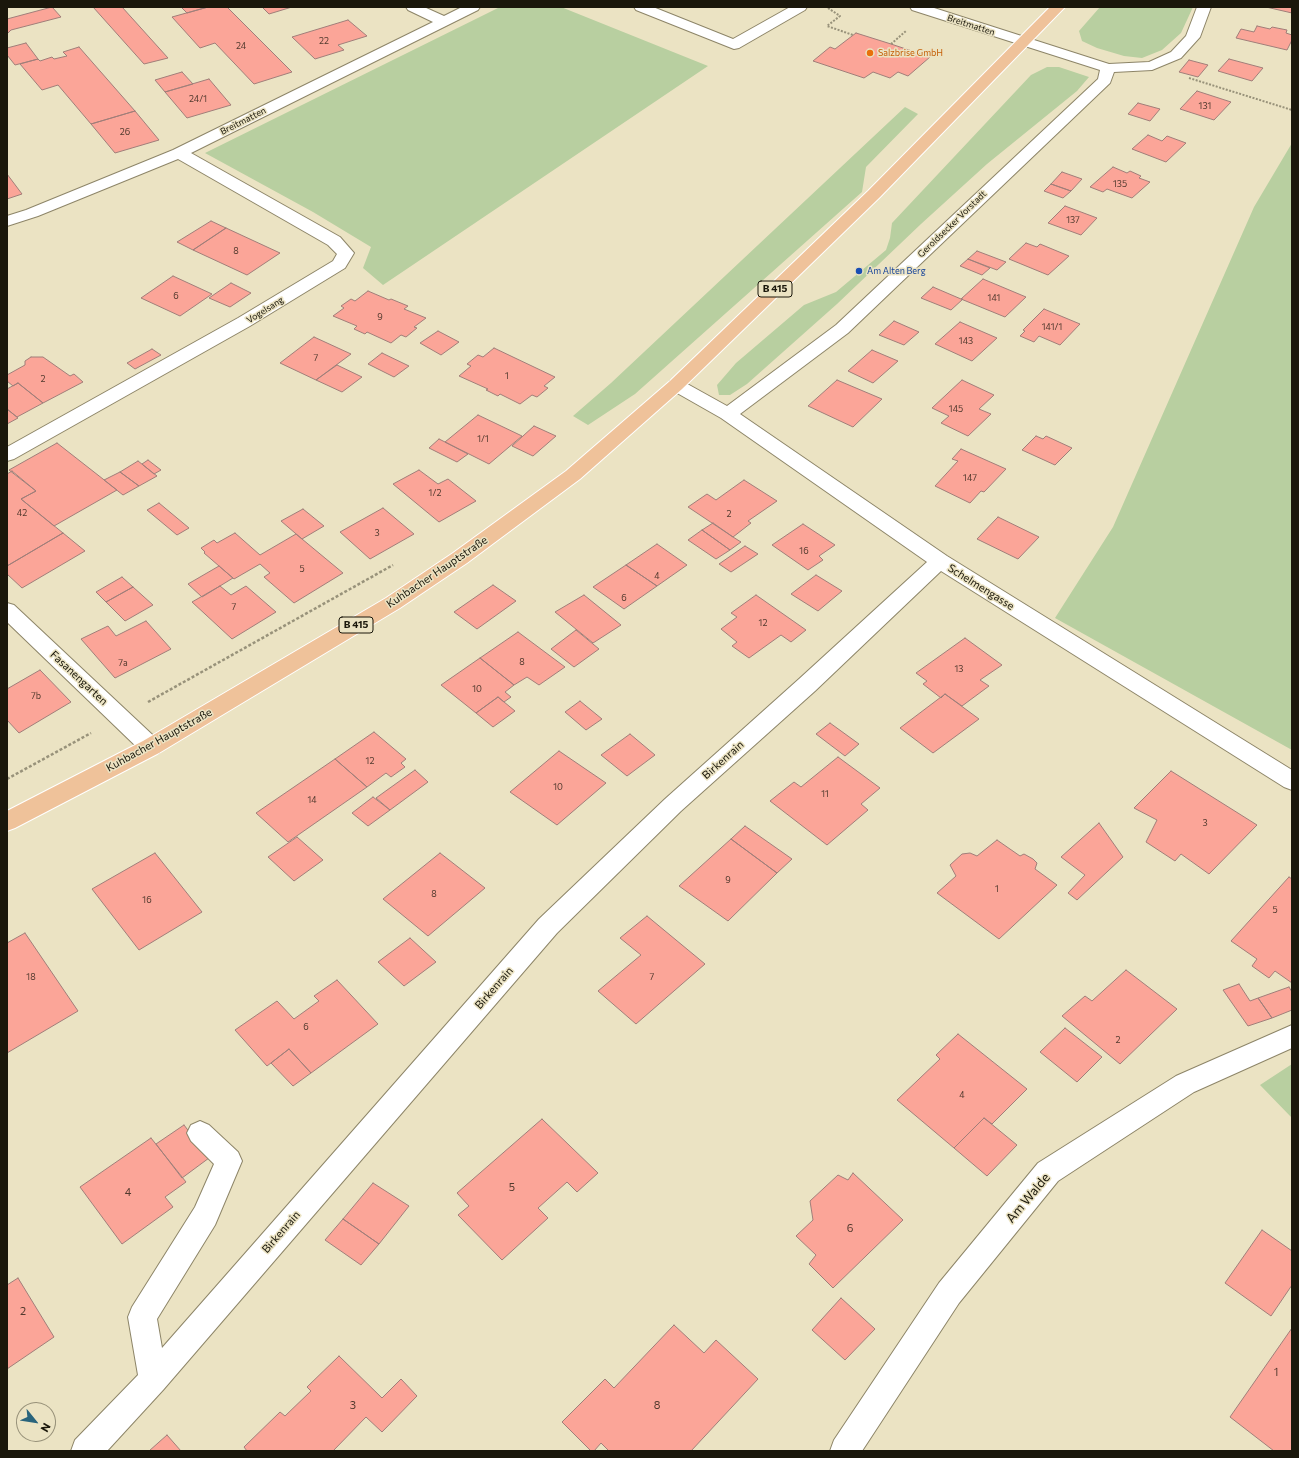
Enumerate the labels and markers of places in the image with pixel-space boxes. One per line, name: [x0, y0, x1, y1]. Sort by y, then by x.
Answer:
marker: Salzbrise GmbH: [865, 48, 875, 58]
place label: Salzbrise GmbH: [878, 48, 943, 58]
marker: Am Alten Berg: [854, 266, 864, 276]
place label: Am Alten Berg: [867, 266, 926, 276]

